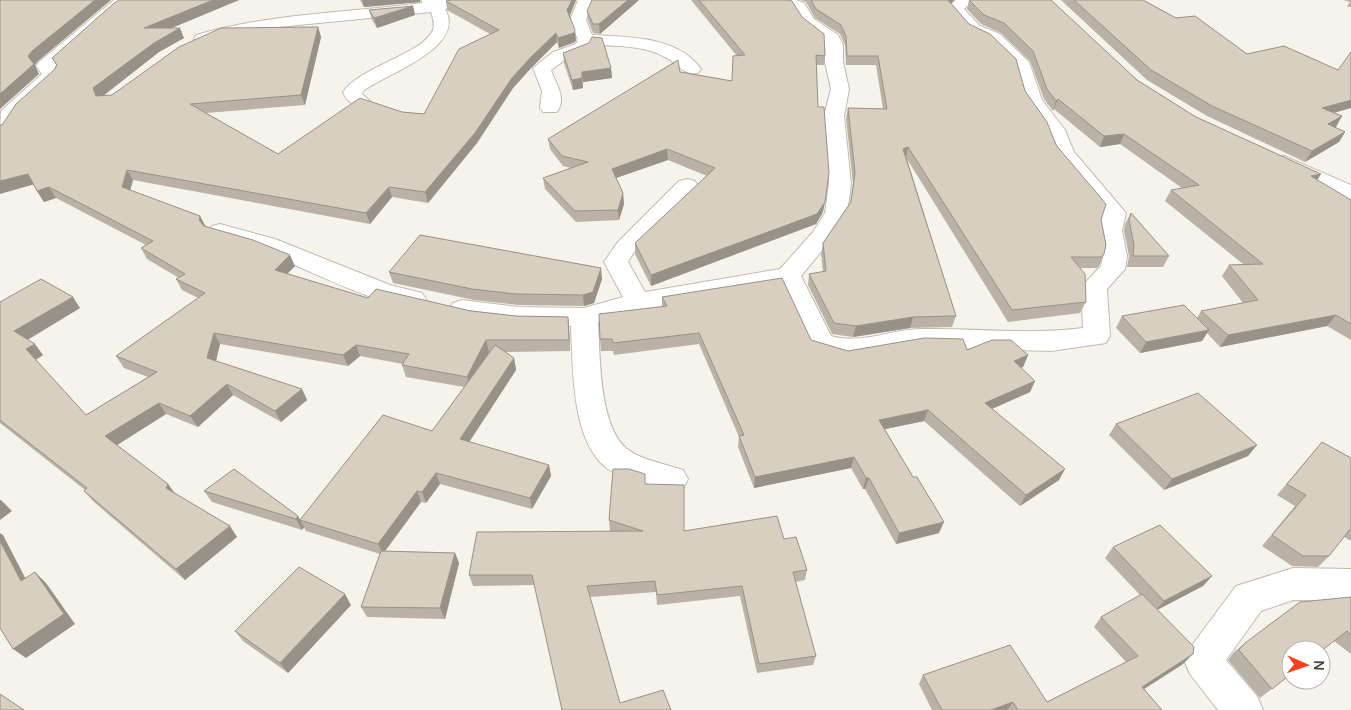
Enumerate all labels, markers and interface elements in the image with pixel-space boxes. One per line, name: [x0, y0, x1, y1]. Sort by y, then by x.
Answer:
north arrow: [1281, 640, 1331, 690]
text: N: [1310, 660, 1329, 671]

